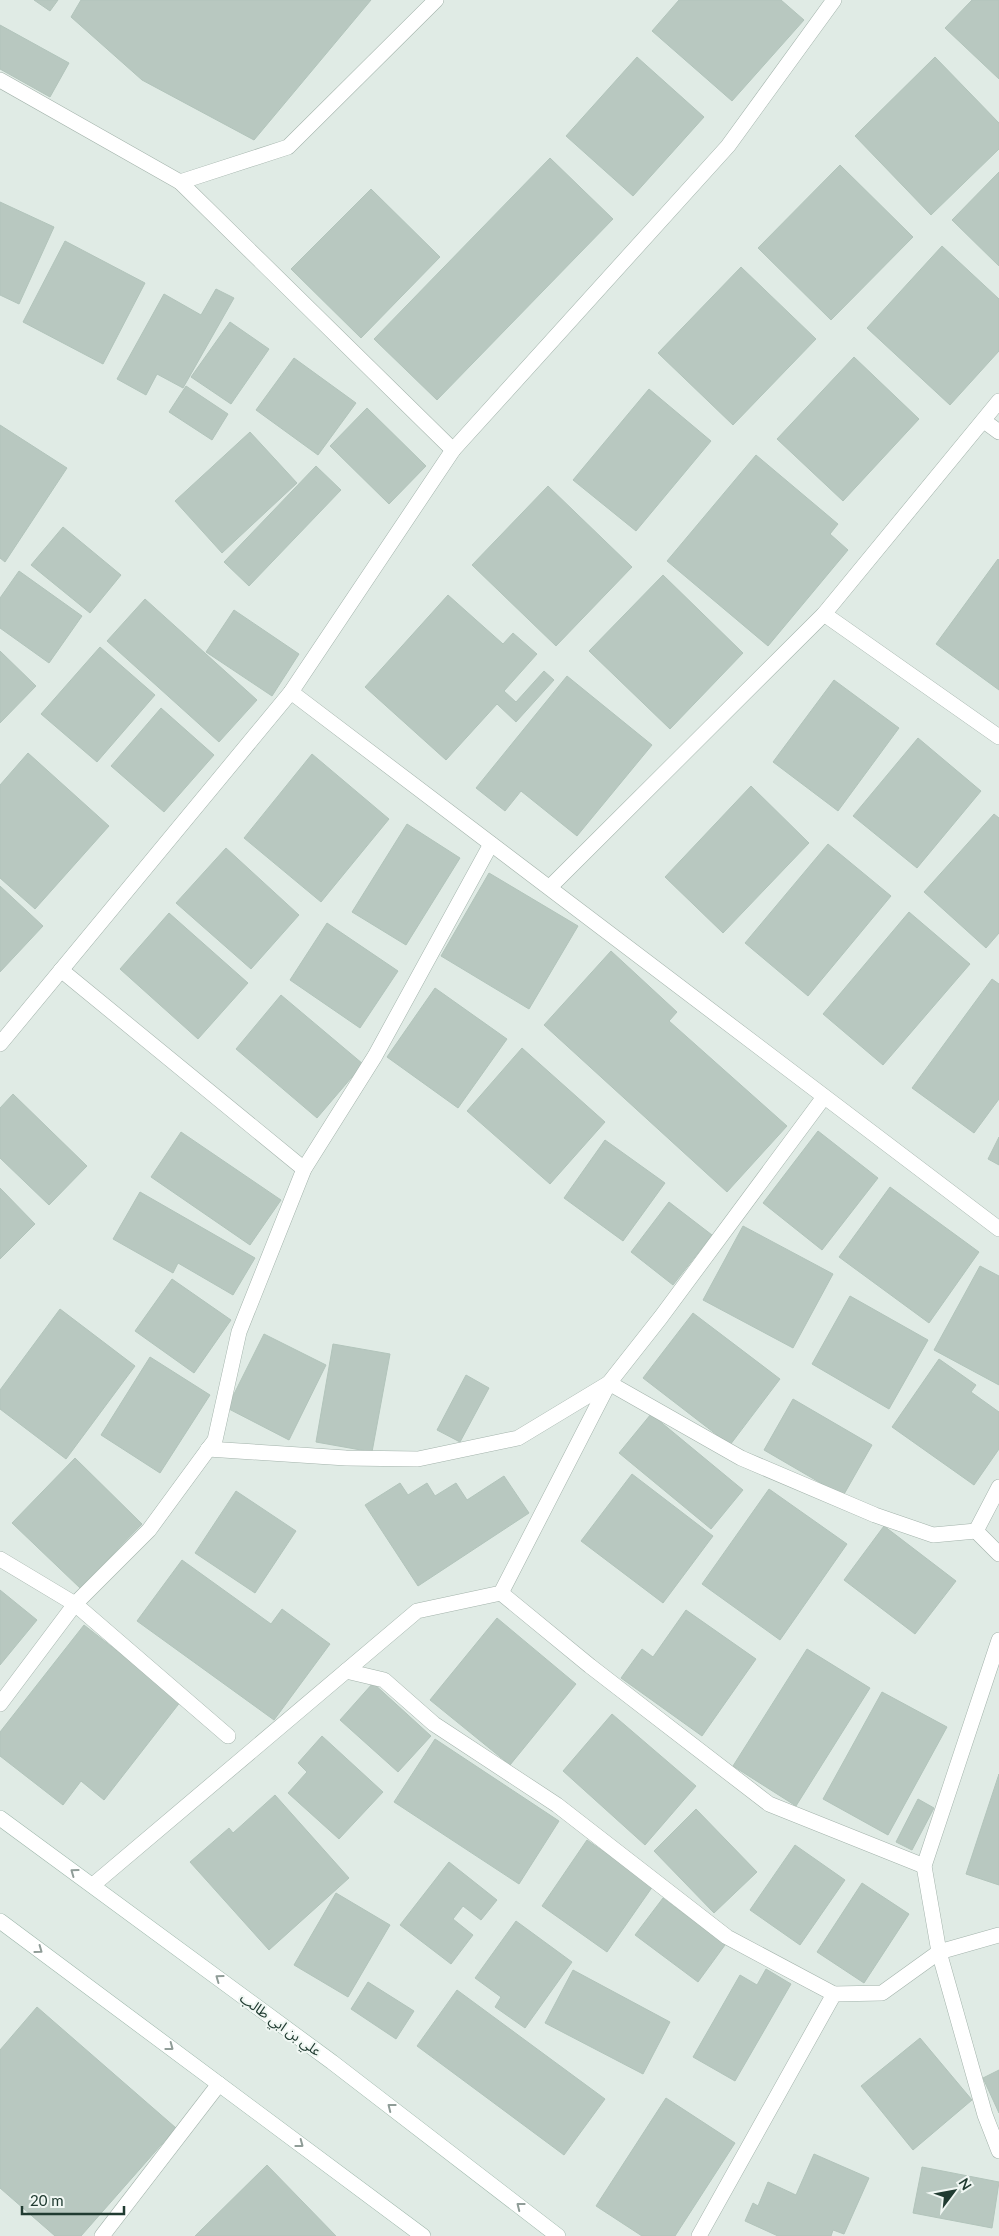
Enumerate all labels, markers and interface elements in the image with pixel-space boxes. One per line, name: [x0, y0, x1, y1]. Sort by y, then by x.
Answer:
one-way arrow: [71, 1869, 80, 1877]
one-way arrow: [33, 1944, 43, 1953]
one-way arrow: [216, 1976, 225, 1984]
street label: علي بن ابي طالب: [235, 1989, 325, 2062]
one-way arrow: [164, 2041, 174, 2050]
one-way arrow: [387, 2104, 397, 2113]
one-way arrow: [294, 2138, 304, 2147]
north arrow: [929, 2166, 979, 2216]
text: N: [955, 2175, 976, 2193]
scale bar: [22, 2184, 125, 2216]
text: 20 m: [30, 2191, 64, 2209]
one-way arrow: [517, 2204, 526, 2212]

